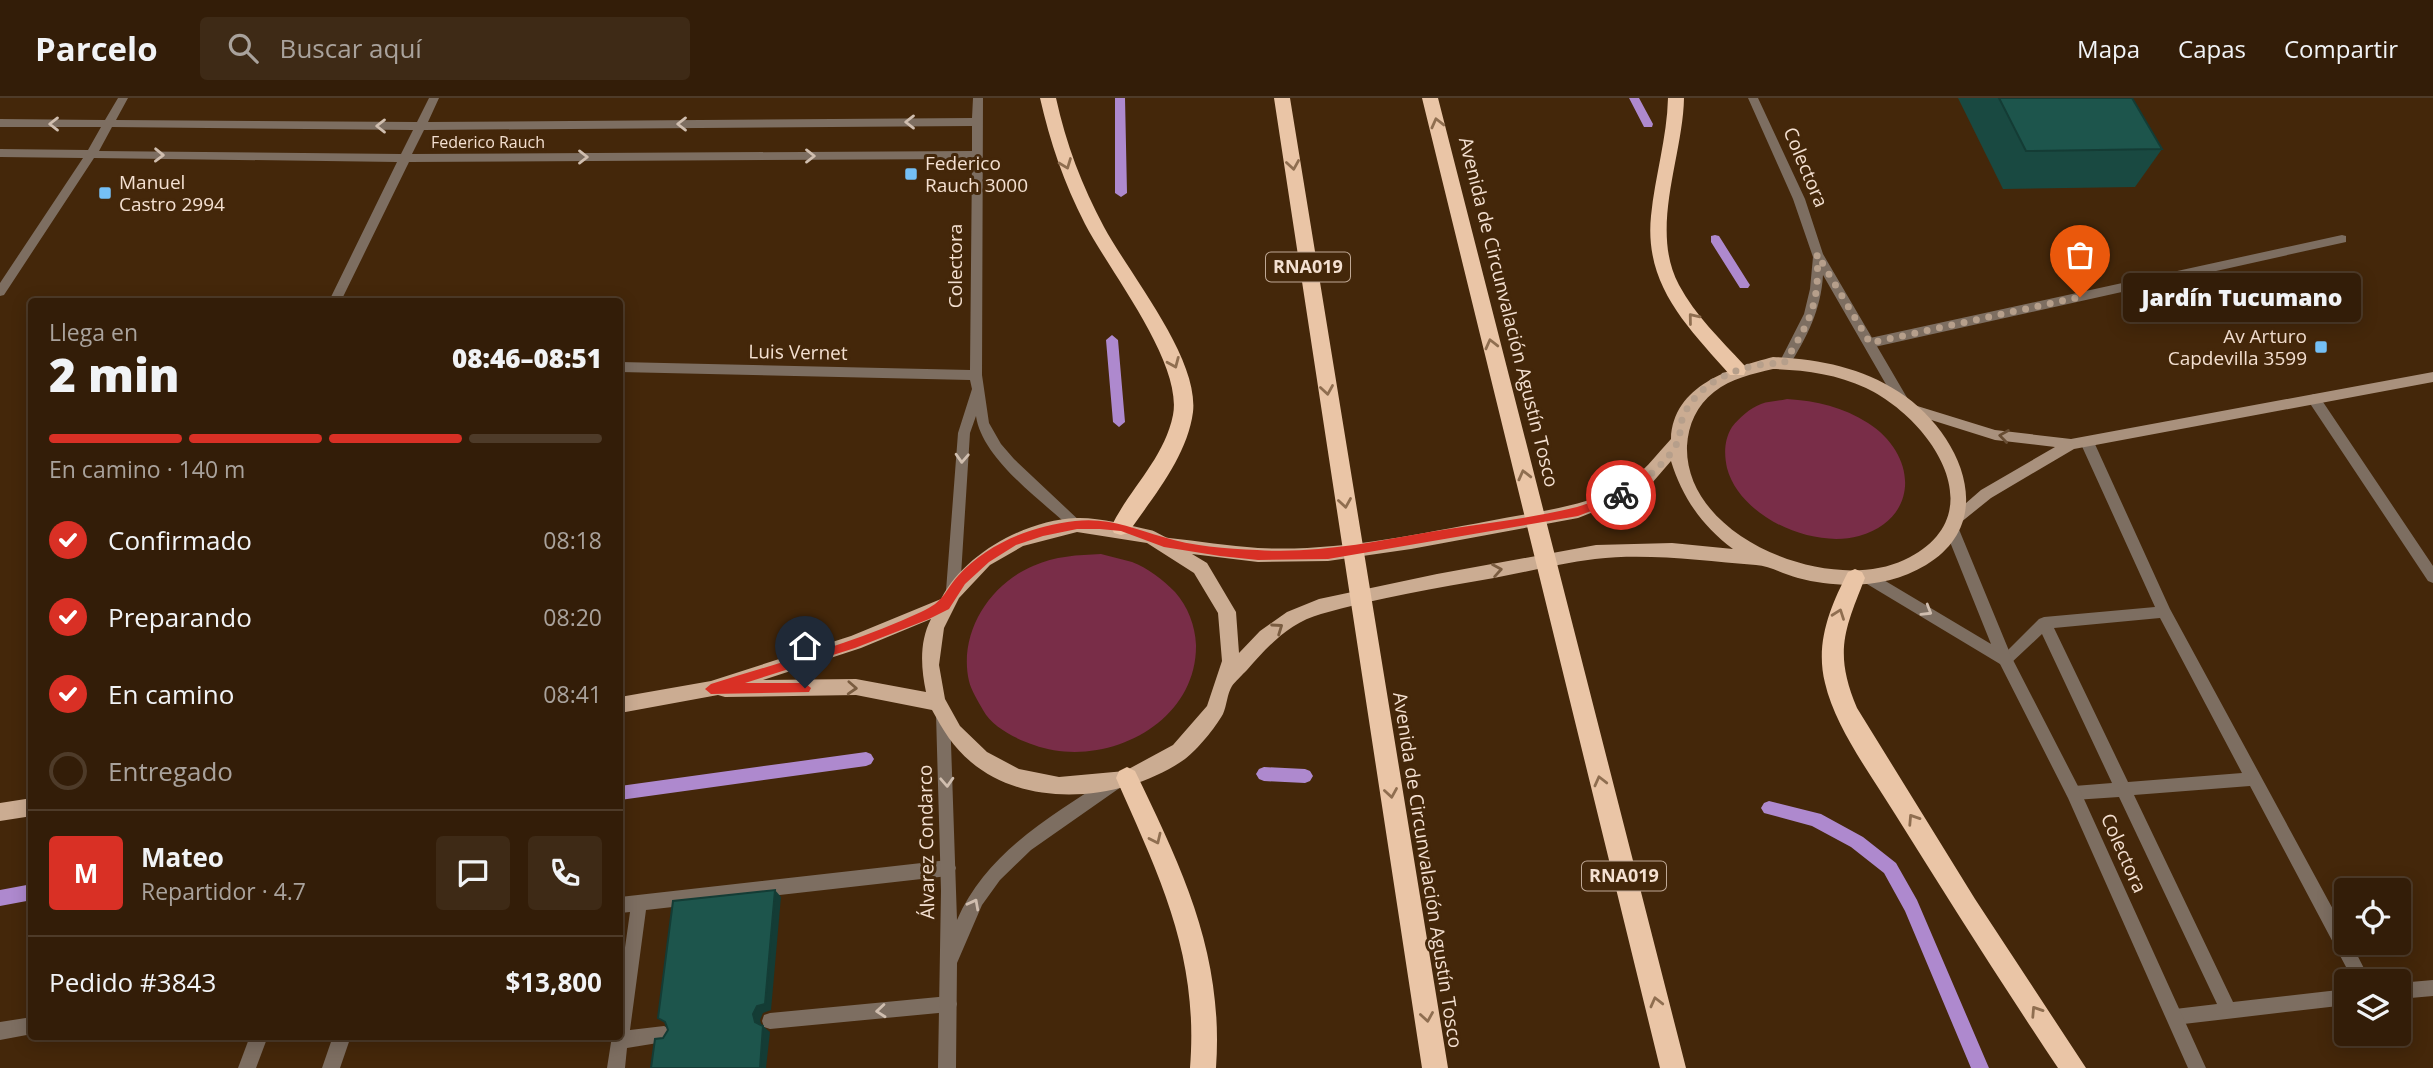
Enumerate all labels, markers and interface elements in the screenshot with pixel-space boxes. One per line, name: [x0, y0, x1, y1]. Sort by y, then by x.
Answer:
search box: [200, 17, 690, 80]
text: Parcelo: [35, 26, 158, 71]
icon: search: [224, 29, 262, 67]
text: Buscar aquí: [280, 30, 422, 66]
text: Mapa: [2077, 32, 2140, 65]
text: Capas: [2178, 32, 2246, 65]
text: Compartir: [2284, 32, 2398, 65]
one-way arrow: [904, 114, 915, 130]
one-way arrow: [49, 116, 59, 132]
one-way arrow: [677, 116, 687, 132]
one-way arrow: [1430, 117, 1445, 129]
one-way arrow: [376, 118, 386, 134]
street label: Colectora: [1778, 123, 1834, 211]
street label: Federico Rauch: [431, 131, 545, 153]
street label: Avenida de Circunvalación Agustín Tosco: [1453, 134, 1565, 490]
one-way arrow: [155, 147, 165, 163]
one-way arrow: [806, 148, 816, 164]
one-way arrow: [578, 149, 589, 165]
place label: Federico Rauch 3000: [925, 150, 1028, 198]
one-way arrow: [1058, 157, 1072, 169]
one-way arrow: [1285, 160, 1300, 171]
marker: Federico Rauch 3000: [903, 166, 919, 182]
place label: Manuel Castro 2994: [119, 169, 225, 217]
marker: Manuel Castro 2994: [97, 185, 113, 201]
street label: Colectora: [942, 224, 968, 308]
pin: [2050, 225, 2110, 297]
icon: bag: [2061, 236, 2099, 274]
road number: RNA019: [1266, 252, 1350, 282]
callout: Jardín Tucumano: [2122, 272, 2360, 322]
text: Jardín Tucumano: [2141, 281, 2343, 313]
one-way arrow: [1689, 314, 1701, 327]
text: Llega en: [49, 316, 138, 348]
place label: Av Arturo Capdevilla 3599: [2168, 323, 2307, 371]
street label: Luis Vernet: [748, 338, 848, 366]
one-way arrow: [1485, 338, 1499, 350]
marker: Av Arturo Capdevilla 3599: [2313, 339, 2329, 355]
text: 08:46–08:51: [452, 340, 602, 376]
text: 2 min: [49, 343, 180, 405]
one-way arrow: [1166, 356, 1180, 369]
one-way arrow: [1319, 384, 1334, 396]
one-way arrow: [1998, 429, 2009, 444]
one-way arrow: [955, 452, 970, 463]
text: En camino · 140 m: [49, 453, 245, 485]
courier: [1586, 460, 1656, 530]
one-way arrow: [1518, 470, 1532, 482]
icon: bike: [1602, 476, 1640, 514]
one-way arrow: [1337, 497, 1352, 509]
icon: check: [49, 521, 87, 559]
text: Confirmado: [108, 522, 252, 558]
text: 08:18: [543, 524, 602, 556]
one-way arrow: [1491, 563, 1502, 578]
icon: check: [49, 598, 87, 636]
text: Preparando: [108, 599, 252, 635]
text: 08:20: [543, 601, 602, 633]
one-way arrow: [1919, 602, 1932, 615]
one-way arrow: [1831, 608, 1845, 620]
pin: [775, 616, 835, 688]
one-way arrow: [1270, 624, 1283, 636]
icon: home: [786, 627, 824, 665]
icon: check: [49, 675, 87, 713]
text: En camino: [108, 676, 234, 712]
text: 08:41: [543, 678, 602, 710]
one-way arrow: [847, 680, 858, 695]
street label: Avenida de Circunvalación Agustín Tosco: [1387, 690, 1469, 1050]
text: Entregado: [108, 753, 233, 789]
street label: Álvarez Condarco: [912, 764, 940, 920]
one-way arrow: [1594, 775, 1608, 787]
one-way arrow: [939, 777, 954, 788]
one-way arrow: [1383, 787, 1398, 799]
street label: Colectora: [2095, 809, 2153, 897]
one-way arrow: [1908, 814, 1921, 827]
one-way arrow: [1148, 832, 1162, 844]
button: chat: [436, 836, 510, 910]
button: phone: [528, 836, 602, 910]
text: Mateo: [141, 839, 224, 875]
text: M: [74, 855, 98, 891]
road number: RNA019: [1582, 862, 1666, 890]
text: Repartidor · 4.7: [141, 875, 306, 907]
map controls: [2334, 878, 2411, 1046]
button: locate: [2334, 878, 2411, 955]
one-way arrow: [965, 899, 979, 911]
text: Pedido #3843: [49, 964, 216, 1000]
text: $13,800: [505, 964, 602, 1000]
button: layers: [2334, 969, 2411, 1046]
one-way arrow: [1650, 996, 1664, 1008]
one-way arrow: [875, 1003, 886, 1018]
one-way arrow: [2031, 1005, 2044, 1018]
one-way arrow: [1419, 1011, 1434, 1023]

